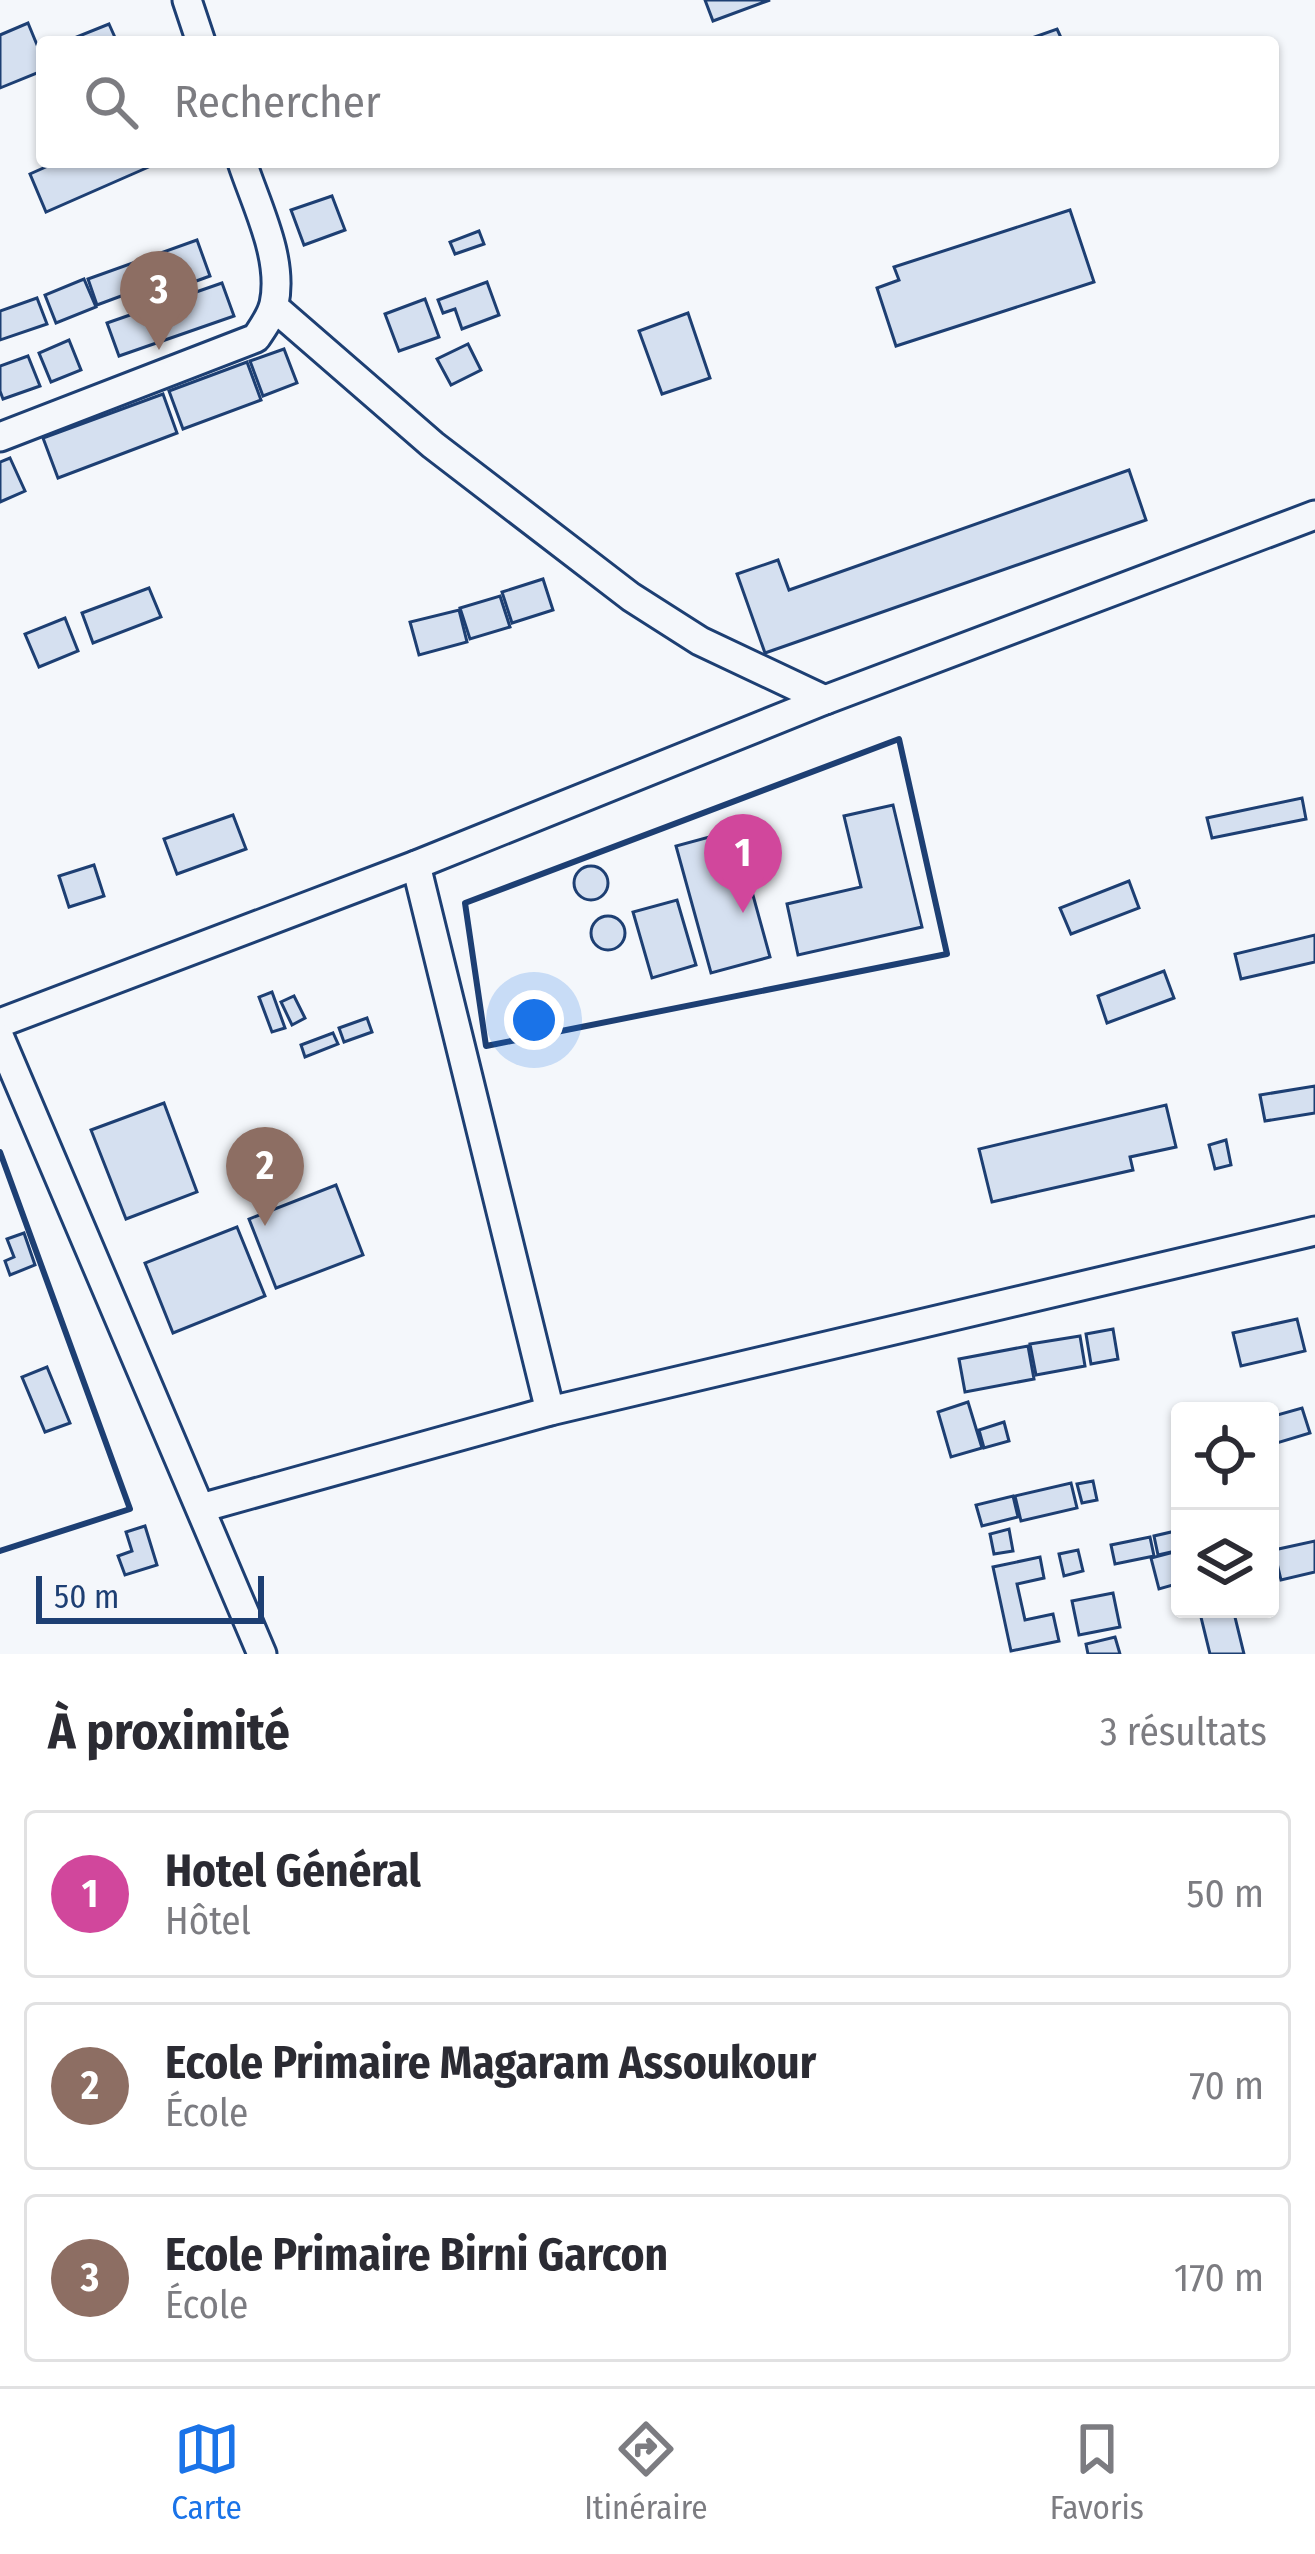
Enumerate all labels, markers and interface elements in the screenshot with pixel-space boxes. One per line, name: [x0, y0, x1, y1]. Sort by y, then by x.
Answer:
search box: [36, 36, 1279, 168]
icon: search: [78, 69, 144, 135]
text: Rechercher: [174, 75, 381, 129]
pin: 3: [120, 251, 198, 350]
pin: 1: [704, 814, 782, 913]
your location: [504, 990, 564, 1050]
pin: 2: [226, 1127, 304, 1226]
map controls: [1171, 1402, 1279, 1618]
button: locate: [1171, 1402, 1279, 1510]
button: layers: [1171, 1510, 1279, 1618]
scale bar: [36, 1570, 264, 1623]
text: 50 m: [54, 1577, 119, 1617]
text: À proximité: [48, 1701, 290, 1763]
text: 3 résultats: [1100, 1709, 1267, 1755]
text: Hotel Général: [165, 1844, 421, 1898]
text: 1: [82, 1871, 98, 1917]
text: 50 m: [1187, 1871, 1264, 1917]
text: Hôtel: [165, 1898, 251, 1944]
text: Ecole Primaire Magaram Assoukour: [165, 2036, 816, 2090]
text: 2: [81, 2063, 99, 2109]
text: 70 m: [1189, 2063, 1264, 2109]
text: École: [165, 2090, 248, 2136]
text: Ecole Primaire Birni Garcon: [165, 2228, 668, 2282]
text: 3: [81, 2255, 99, 2301]
text: 170 m: [1174, 2255, 1264, 2301]
text: École: [165, 2282, 248, 2328]
tab: Carte: [171, 2416, 242, 2528]
tab: Itinéraire: [584, 2416, 708, 2528]
tab: Favoris: [1050, 2416, 1144, 2528]

